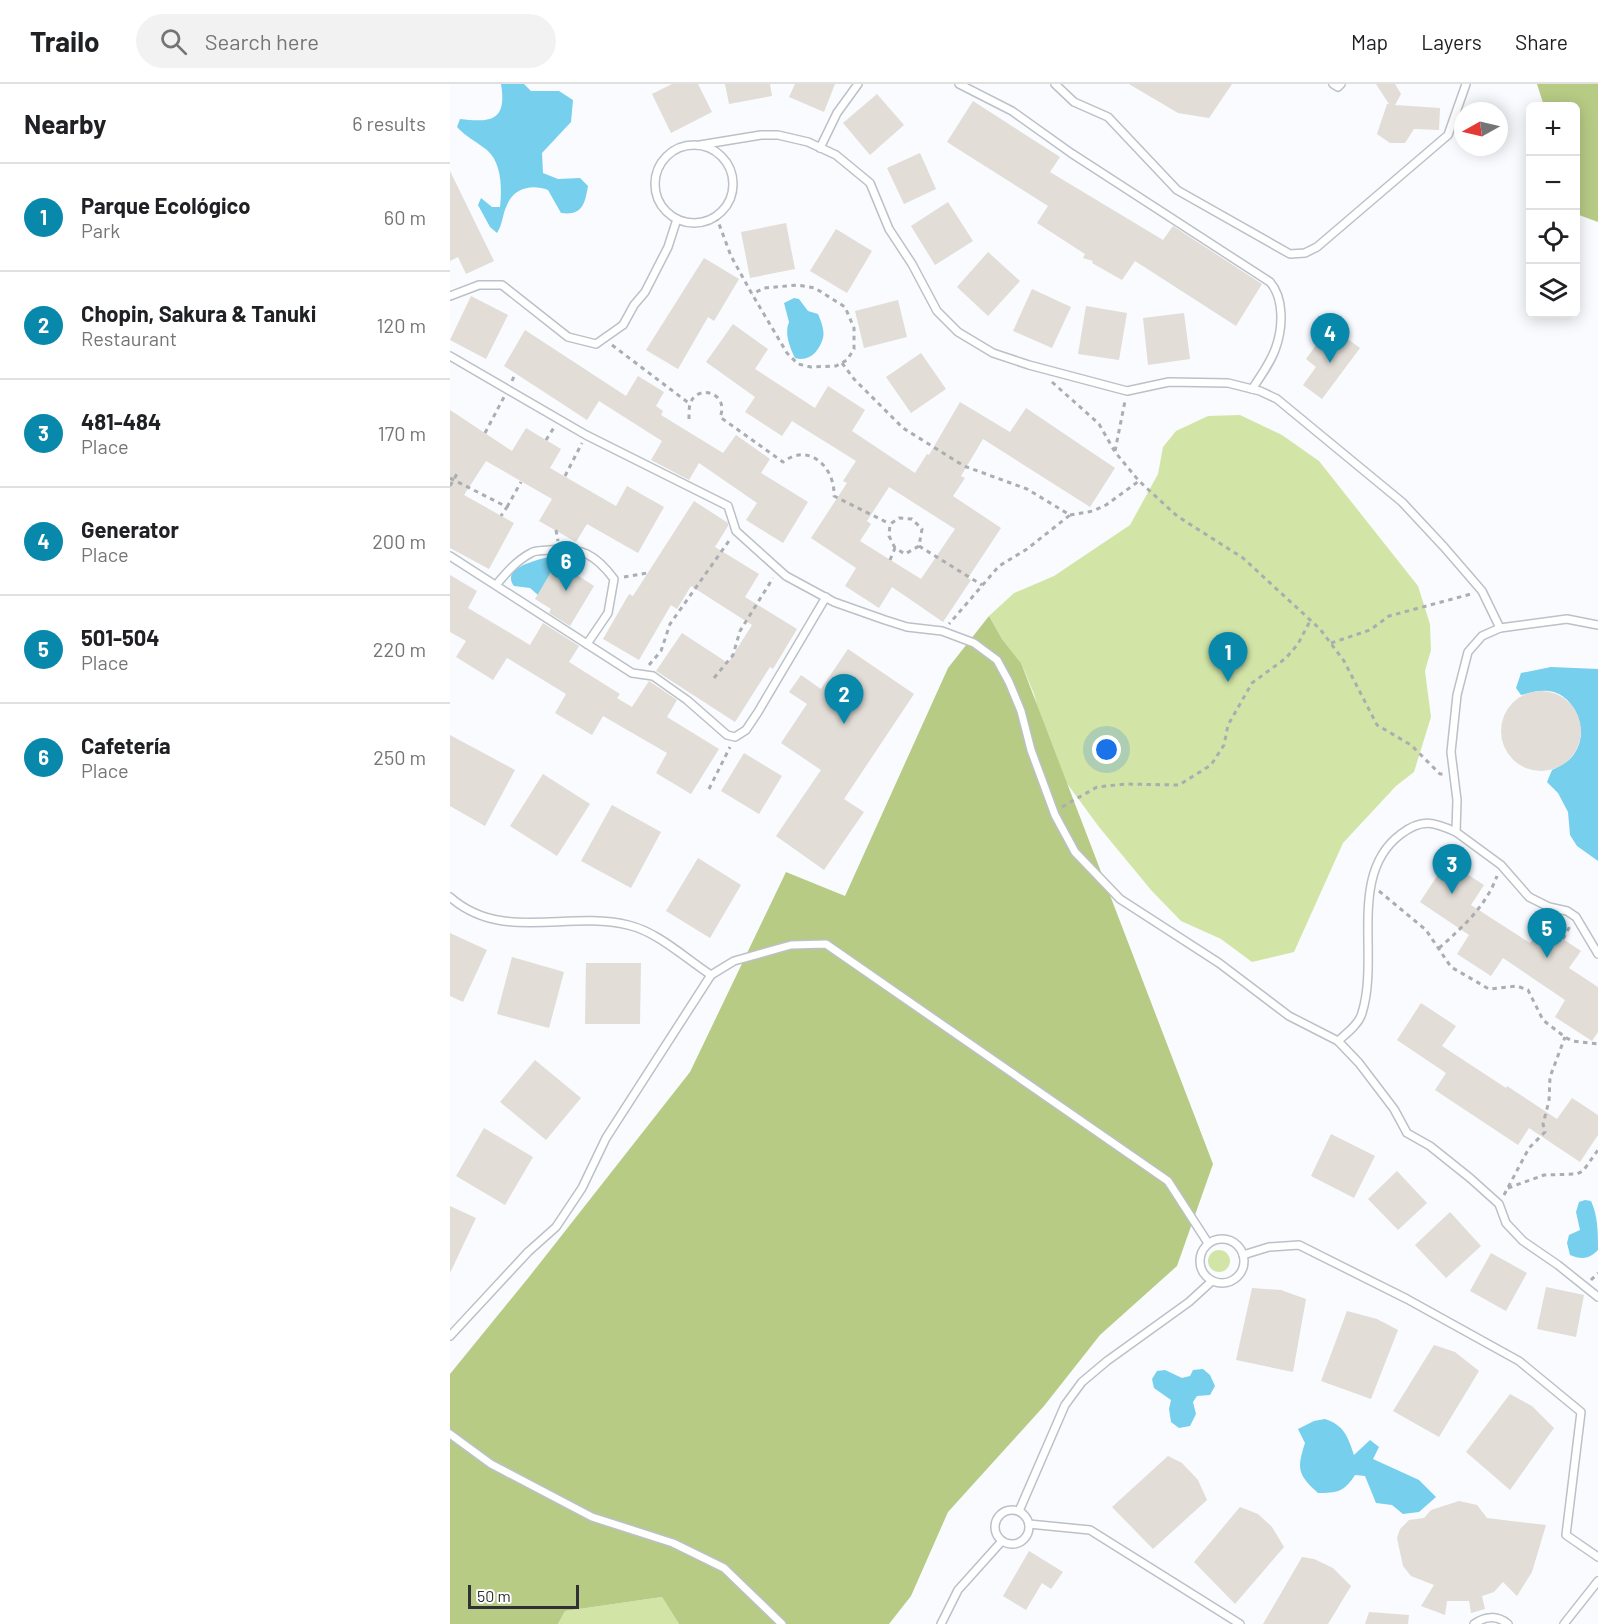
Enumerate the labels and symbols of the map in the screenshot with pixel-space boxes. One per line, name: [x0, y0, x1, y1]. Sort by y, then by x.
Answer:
north arrow: [1454, 102, 1508, 156]
pin: 4: [1310, 314, 1350, 363]
pin: 6: [546, 542, 586, 591]
pin: 1: [1208, 632, 1248, 682]
pin: 2: [824, 674, 864, 724]
your location: [1092, 735, 1121, 764]
pin: 3: [1432, 844, 1472, 894]
pin: 5: [1528, 908, 1566, 958]
scale bar: [468, 1582, 579, 1610]

